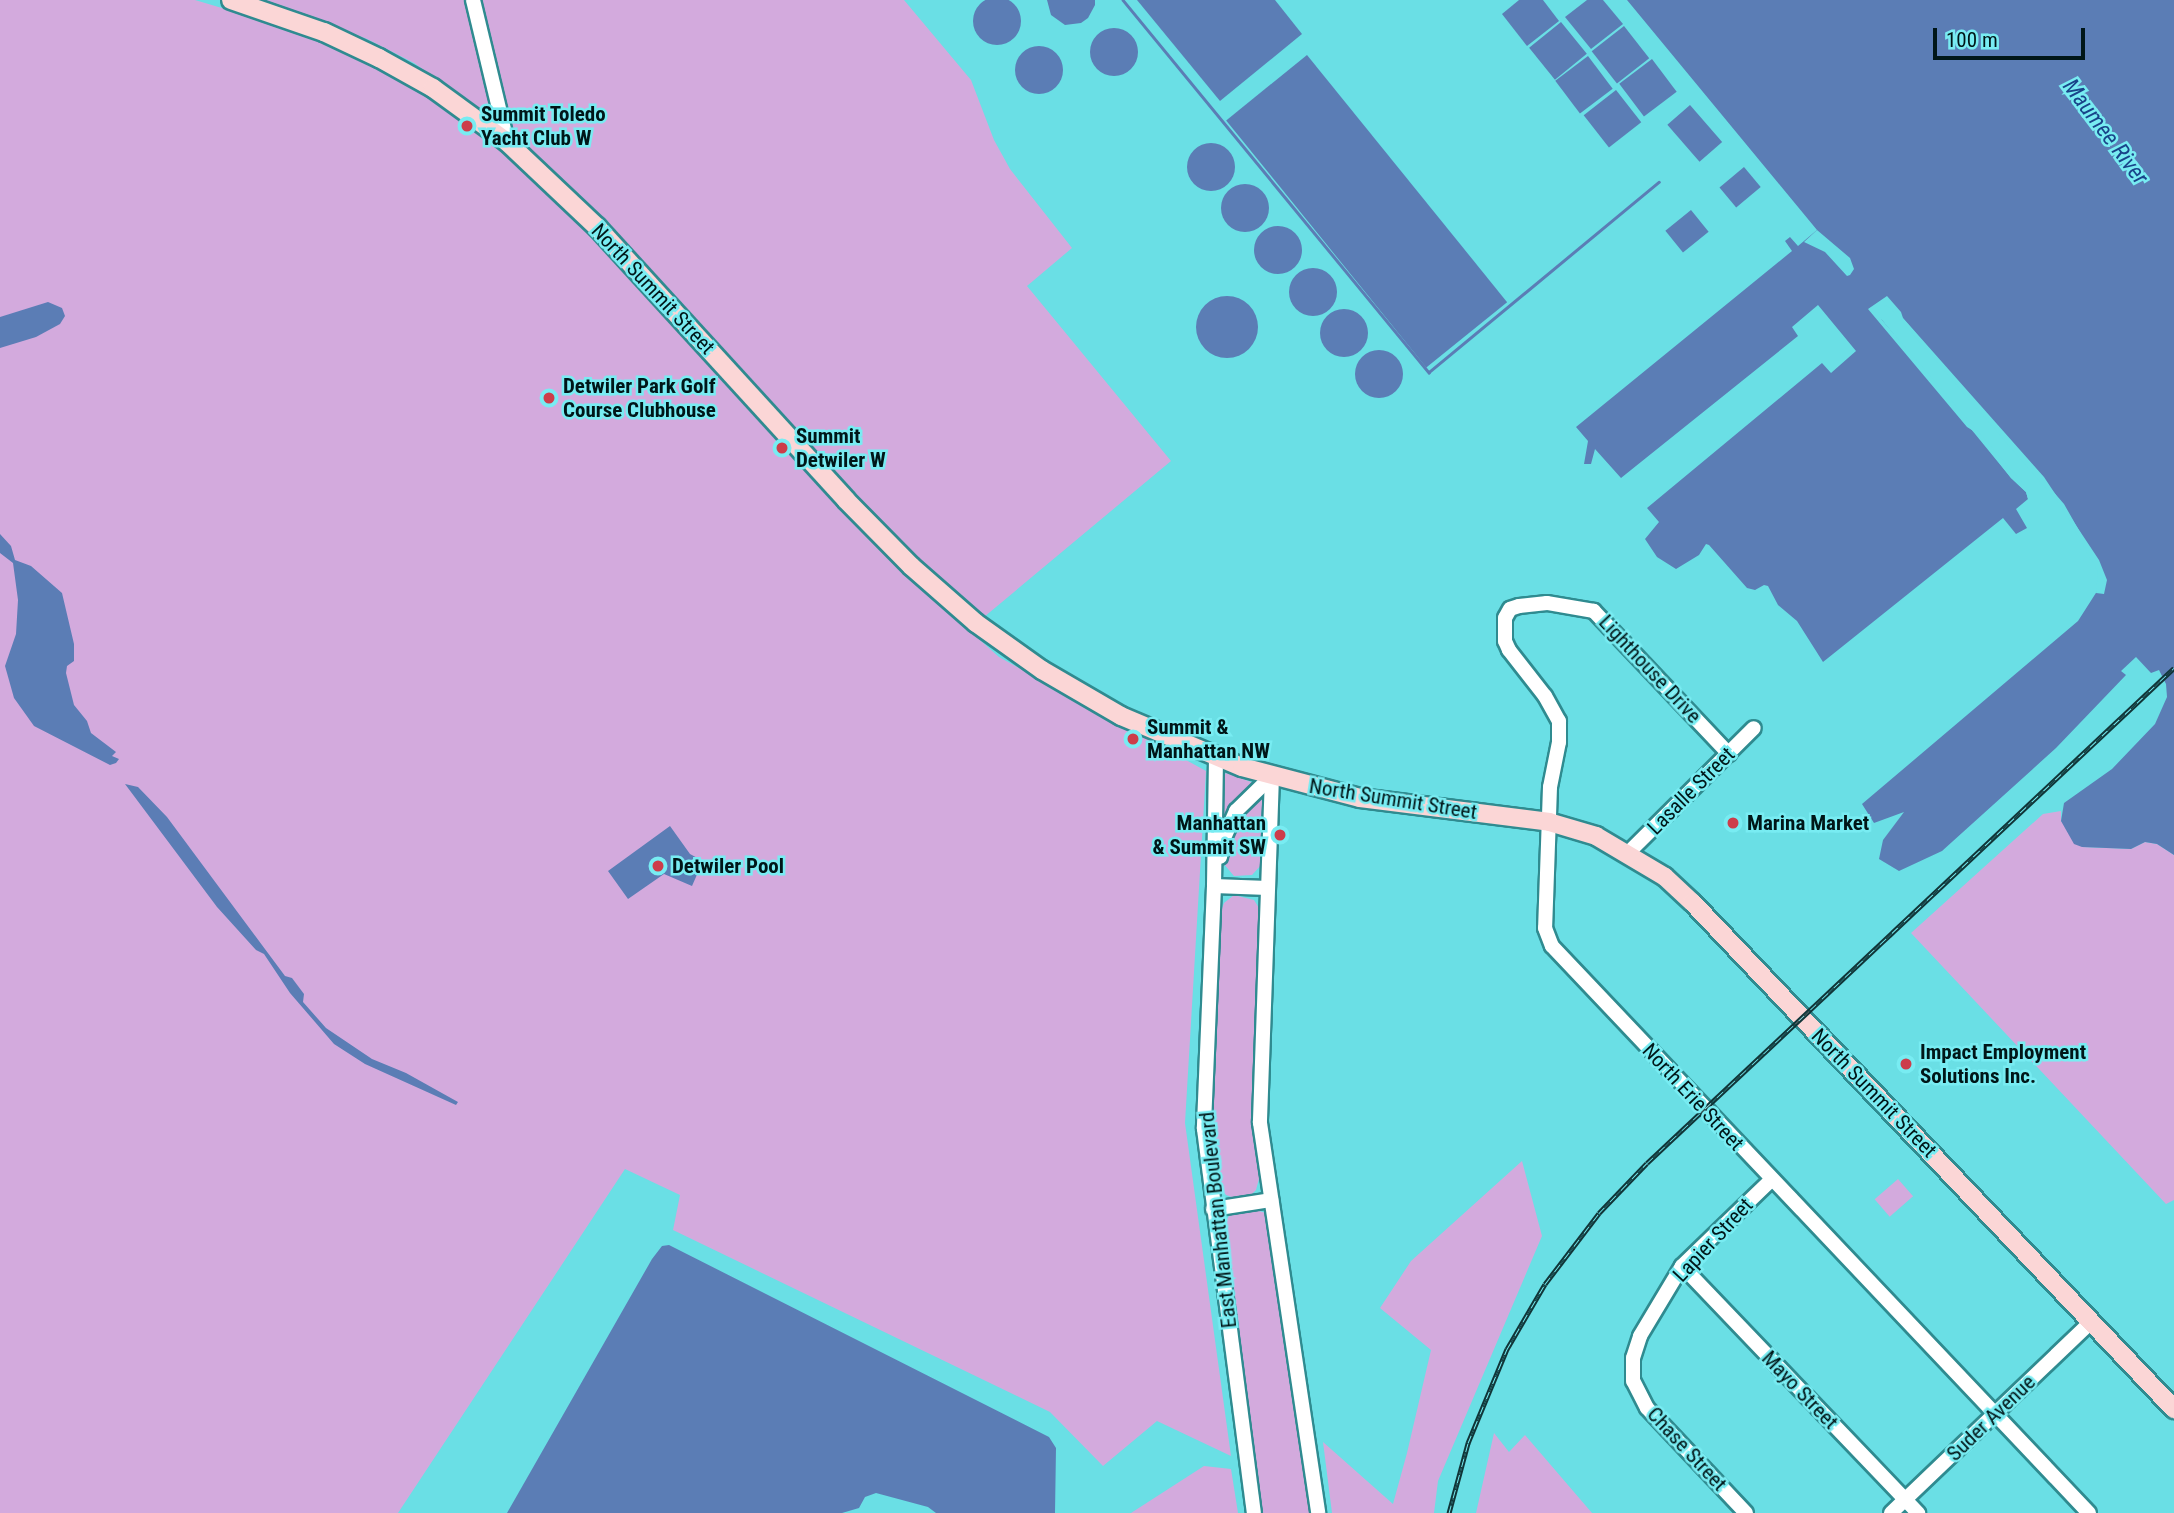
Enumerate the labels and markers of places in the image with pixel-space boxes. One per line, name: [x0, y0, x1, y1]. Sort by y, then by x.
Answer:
place label: Summit Toledo Yacht Club W: [481, 101, 606, 151]
marker: Summit Toledo Yacht Club W: [459, 118, 475, 134]
place label: Detwiler Park Golf Course Clubhouse: [563, 373, 716, 423]
marker: Detwiler Park Golf Course Clubhouse: [541, 390, 557, 406]
place label: Summit Detwiler W: [796, 423, 886, 473]
marker: Summit Detwiler W: [774, 440, 790, 456]
place label: Summit & Manhattan NW: [1147, 714, 1270, 764]
marker: Summit & Manhattan NW: [1125, 731, 1141, 747]
place label: Manhattan & Summit SW: [1153, 810, 1266, 860]
place label: Marina Market: [1747, 810, 1869, 836]
marker: Marina Market: [1725, 815, 1741, 831]
marker: Manhattan & Summit SW: [1272, 827, 1288, 843]
place label: Detwiler Pool: [672, 853, 784, 879]
marker: Detwiler Pool: [650, 858, 666, 874]
place label: Impact Employment Solutions Inc.: [1920, 1039, 2086, 1089]
marker: Impact Employment Solutions Inc.: [1898, 1056, 1914, 1072]

